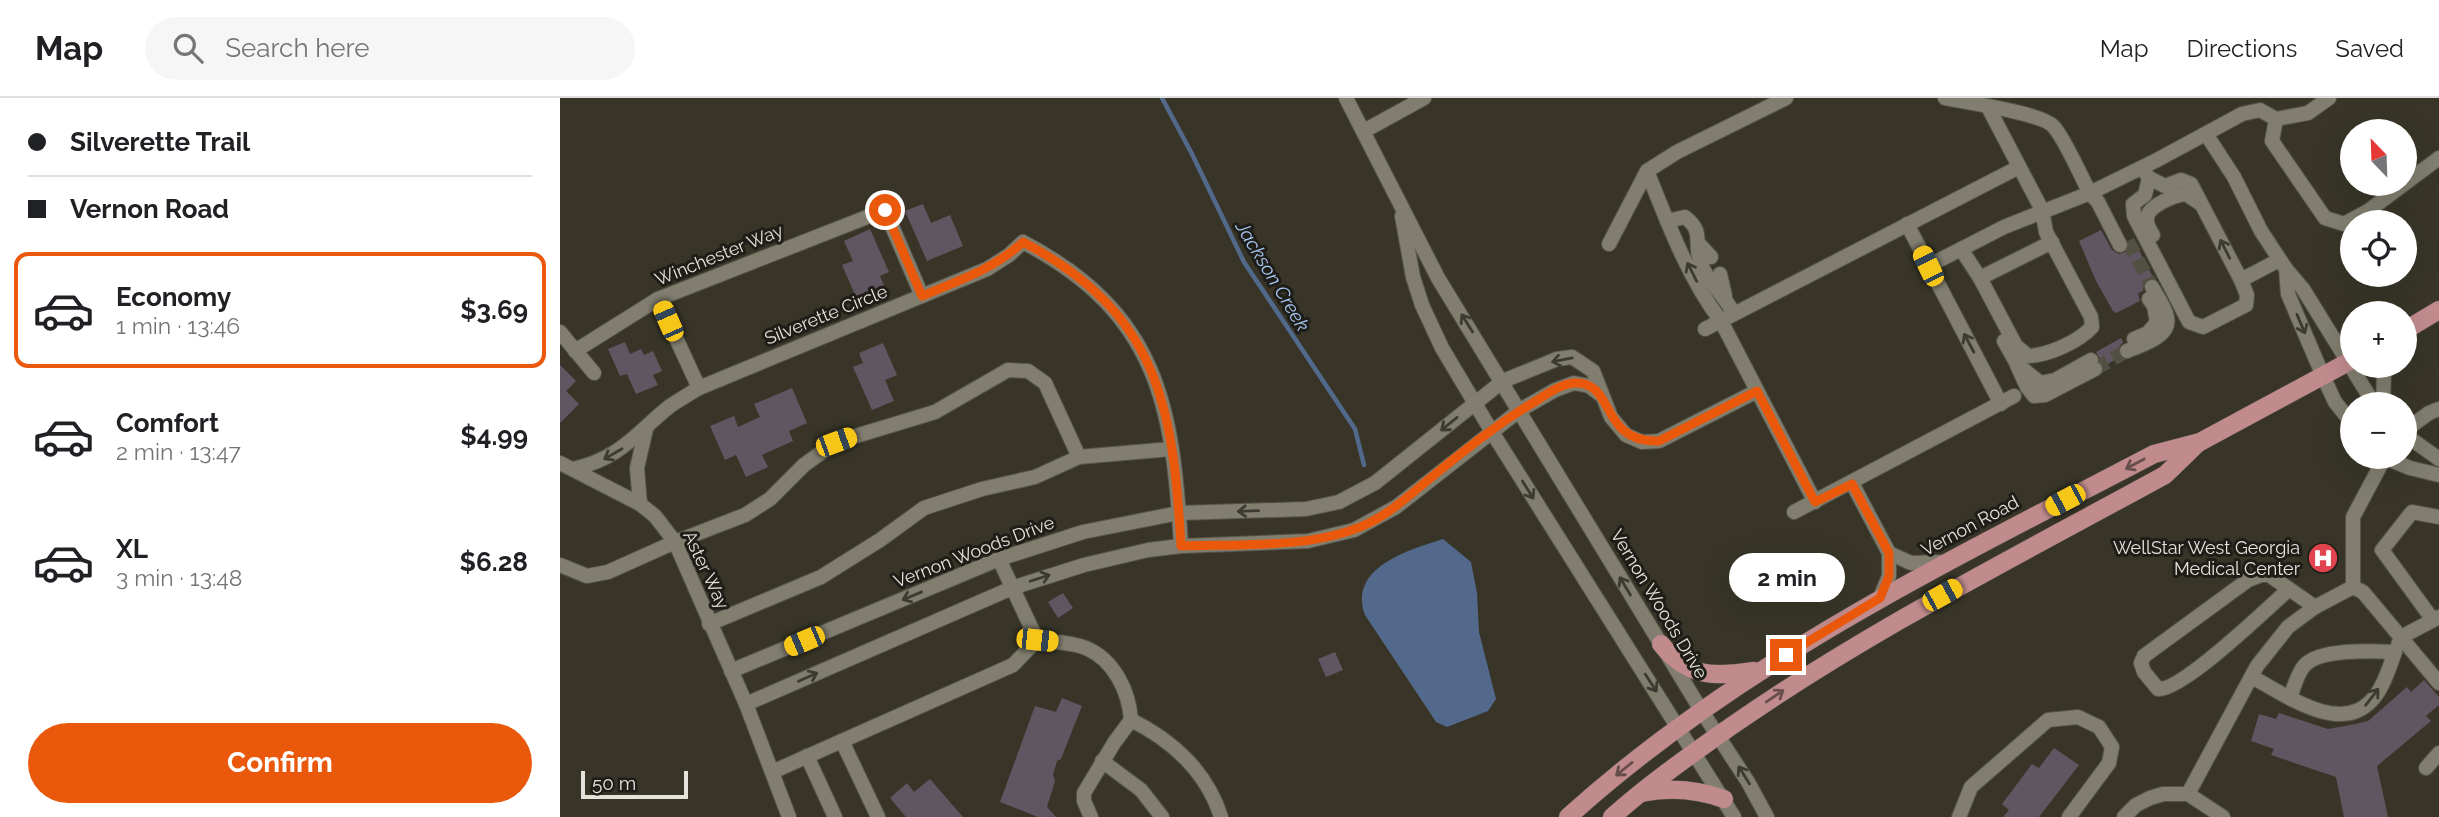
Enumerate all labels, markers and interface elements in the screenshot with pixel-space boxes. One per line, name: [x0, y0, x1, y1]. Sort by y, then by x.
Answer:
search box: [145, 17, 635, 80]
text: Map: [35, 29, 103, 68]
icon: search: [169, 29, 207, 67]
text: Search here: [225, 33, 370, 63]
text: Map: [2100, 34, 2149, 63]
text: Directions: [2187, 34, 2297, 63]
text: Saved: [2335, 34, 2404, 63]
north arrow: [2340, 119, 2417, 196]
map controls: [2340, 119, 2417, 469]
text: Silverette Trail: [70, 127, 250, 157]
text: Vernon Road: [70, 194, 229, 224]
route start: [869, 194, 901, 226]
button: locate: [2340, 210, 2417, 287]
water label: Jackson Creek: [1231, 216, 1315, 335]
street label: Winchester Way: [652, 219, 786, 290]
one-way arrow: [2217, 239, 2231, 260]
car: [1910, 243, 1947, 289]
one-way arrow: [1685, 262, 1698, 283]
icon: car: [32, 279, 95, 342]
street label: Silverette Circle: [761, 280, 891, 349]
text: Economy: [116, 282, 231, 312]
text: $3.69: [460, 295, 528, 325]
car: [650, 298, 687, 344]
button: +: [2340, 301, 2417, 378]
text: 1 min · 13:46: [116, 312, 240, 339]
one-way arrow: [2295, 312, 2308, 334]
one-way arrow: [1459, 314, 1473, 334]
one-way arrow: [1962, 334, 1976, 354]
one-way arrow: [1551, 354, 1573, 367]
button: −: [2340, 392, 2417, 469]
icon: car: [32, 405, 95, 468]
text: Comfort: [116, 408, 219, 438]
one-way arrow: [1441, 416, 1459, 431]
text: $4.99: [460, 421, 528, 451]
car: [813, 425, 860, 459]
text: 2 min · 13:47: [116, 438, 241, 465]
one-way arrow: [603, 448, 624, 461]
one-way arrow: [2125, 457, 2146, 471]
one-way arrow: [1522, 479, 1536, 499]
car: [2042, 481, 2089, 519]
street label: Vernon Road: [1917, 491, 2022, 560]
one-way arrow: [1237, 504, 1260, 517]
street label: Vernon Woods Drive: [891, 511, 1057, 592]
street label: Vernon Woods Drive: [1607, 525, 1712, 682]
street label: Aster Way: [679, 527, 734, 613]
icon: car: [32, 531, 95, 594]
text: XL: [116, 534, 148, 564]
place label: WellStar West Georgia Medical Center: [2113, 537, 2301, 579]
hospital icon: WellStar West Georgia Medical Center: [2306, 541, 2340, 575]
text: $6.28: [460, 547, 528, 577]
callout: 2 min: [1728, 554, 1844, 602]
text: 3 min · 13:48: [116, 564, 242, 591]
text: 2 min: [1757, 564, 1817, 591]
one-way arrow: [1029, 571, 1051, 583]
one-way arrow: [1618, 576, 1632, 596]
car: [1919, 576, 1966, 614]
one-way arrow: [901, 590, 923, 603]
car: [781, 623, 828, 659]
car: [1016, 627, 1059, 653]
route end: [1770, 639, 1802, 671]
one-way arrow: [797, 670, 819, 683]
one-way arrow: [1644, 673, 1658, 693]
one-way arrow: [1765, 689, 1784, 703]
one-way arrow: [2364, 689, 2379, 707]
button: Confirm: [28, 723, 532, 803]
one-way arrow: [1616, 761, 1634, 776]
one-way arrow: [1737, 766, 1751, 786]
scale bar: [581, 768, 688, 800]
text: 50 m: [592, 772, 636, 794]

